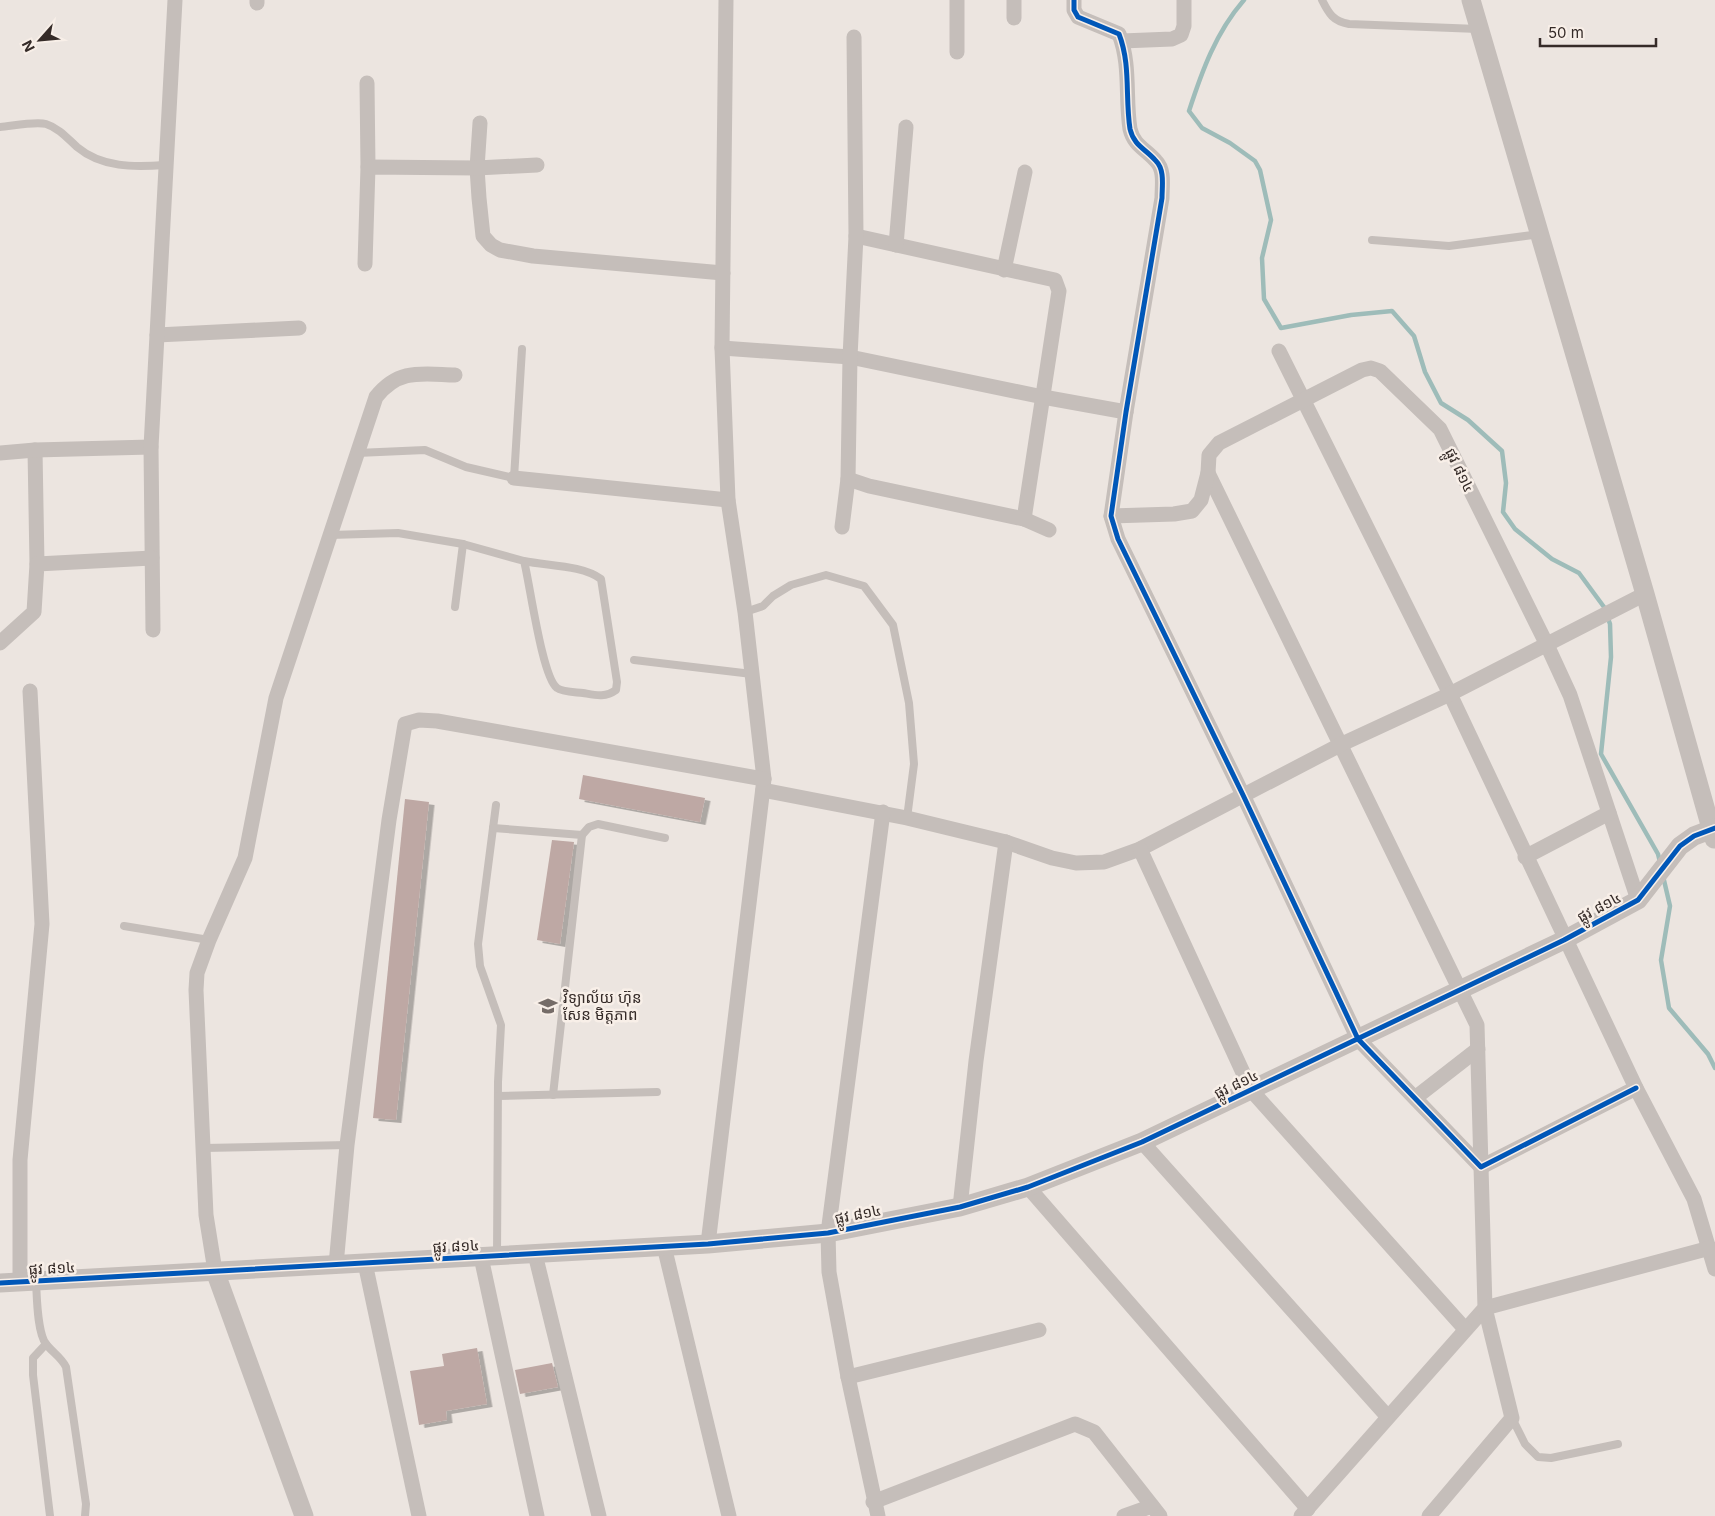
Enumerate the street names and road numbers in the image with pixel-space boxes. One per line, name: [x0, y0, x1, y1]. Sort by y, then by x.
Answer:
street label: ផ្លូវ ៨១៤: [1437, 445, 1479, 497]
street label: ផ្លូវ ៨១៤: [1574, 888, 1626, 930]
street label: ផ្លូវ ៨១៤: [1211, 1065, 1263, 1107]
street label: ផ្លូវ ៨១៤: [833, 1200, 884, 1232]
street label: ផ្លូវ ៨១៤: [432, 1235, 480, 1261]
street label: ផ្លូវ ៨១៤: [28, 1257, 76, 1283]

